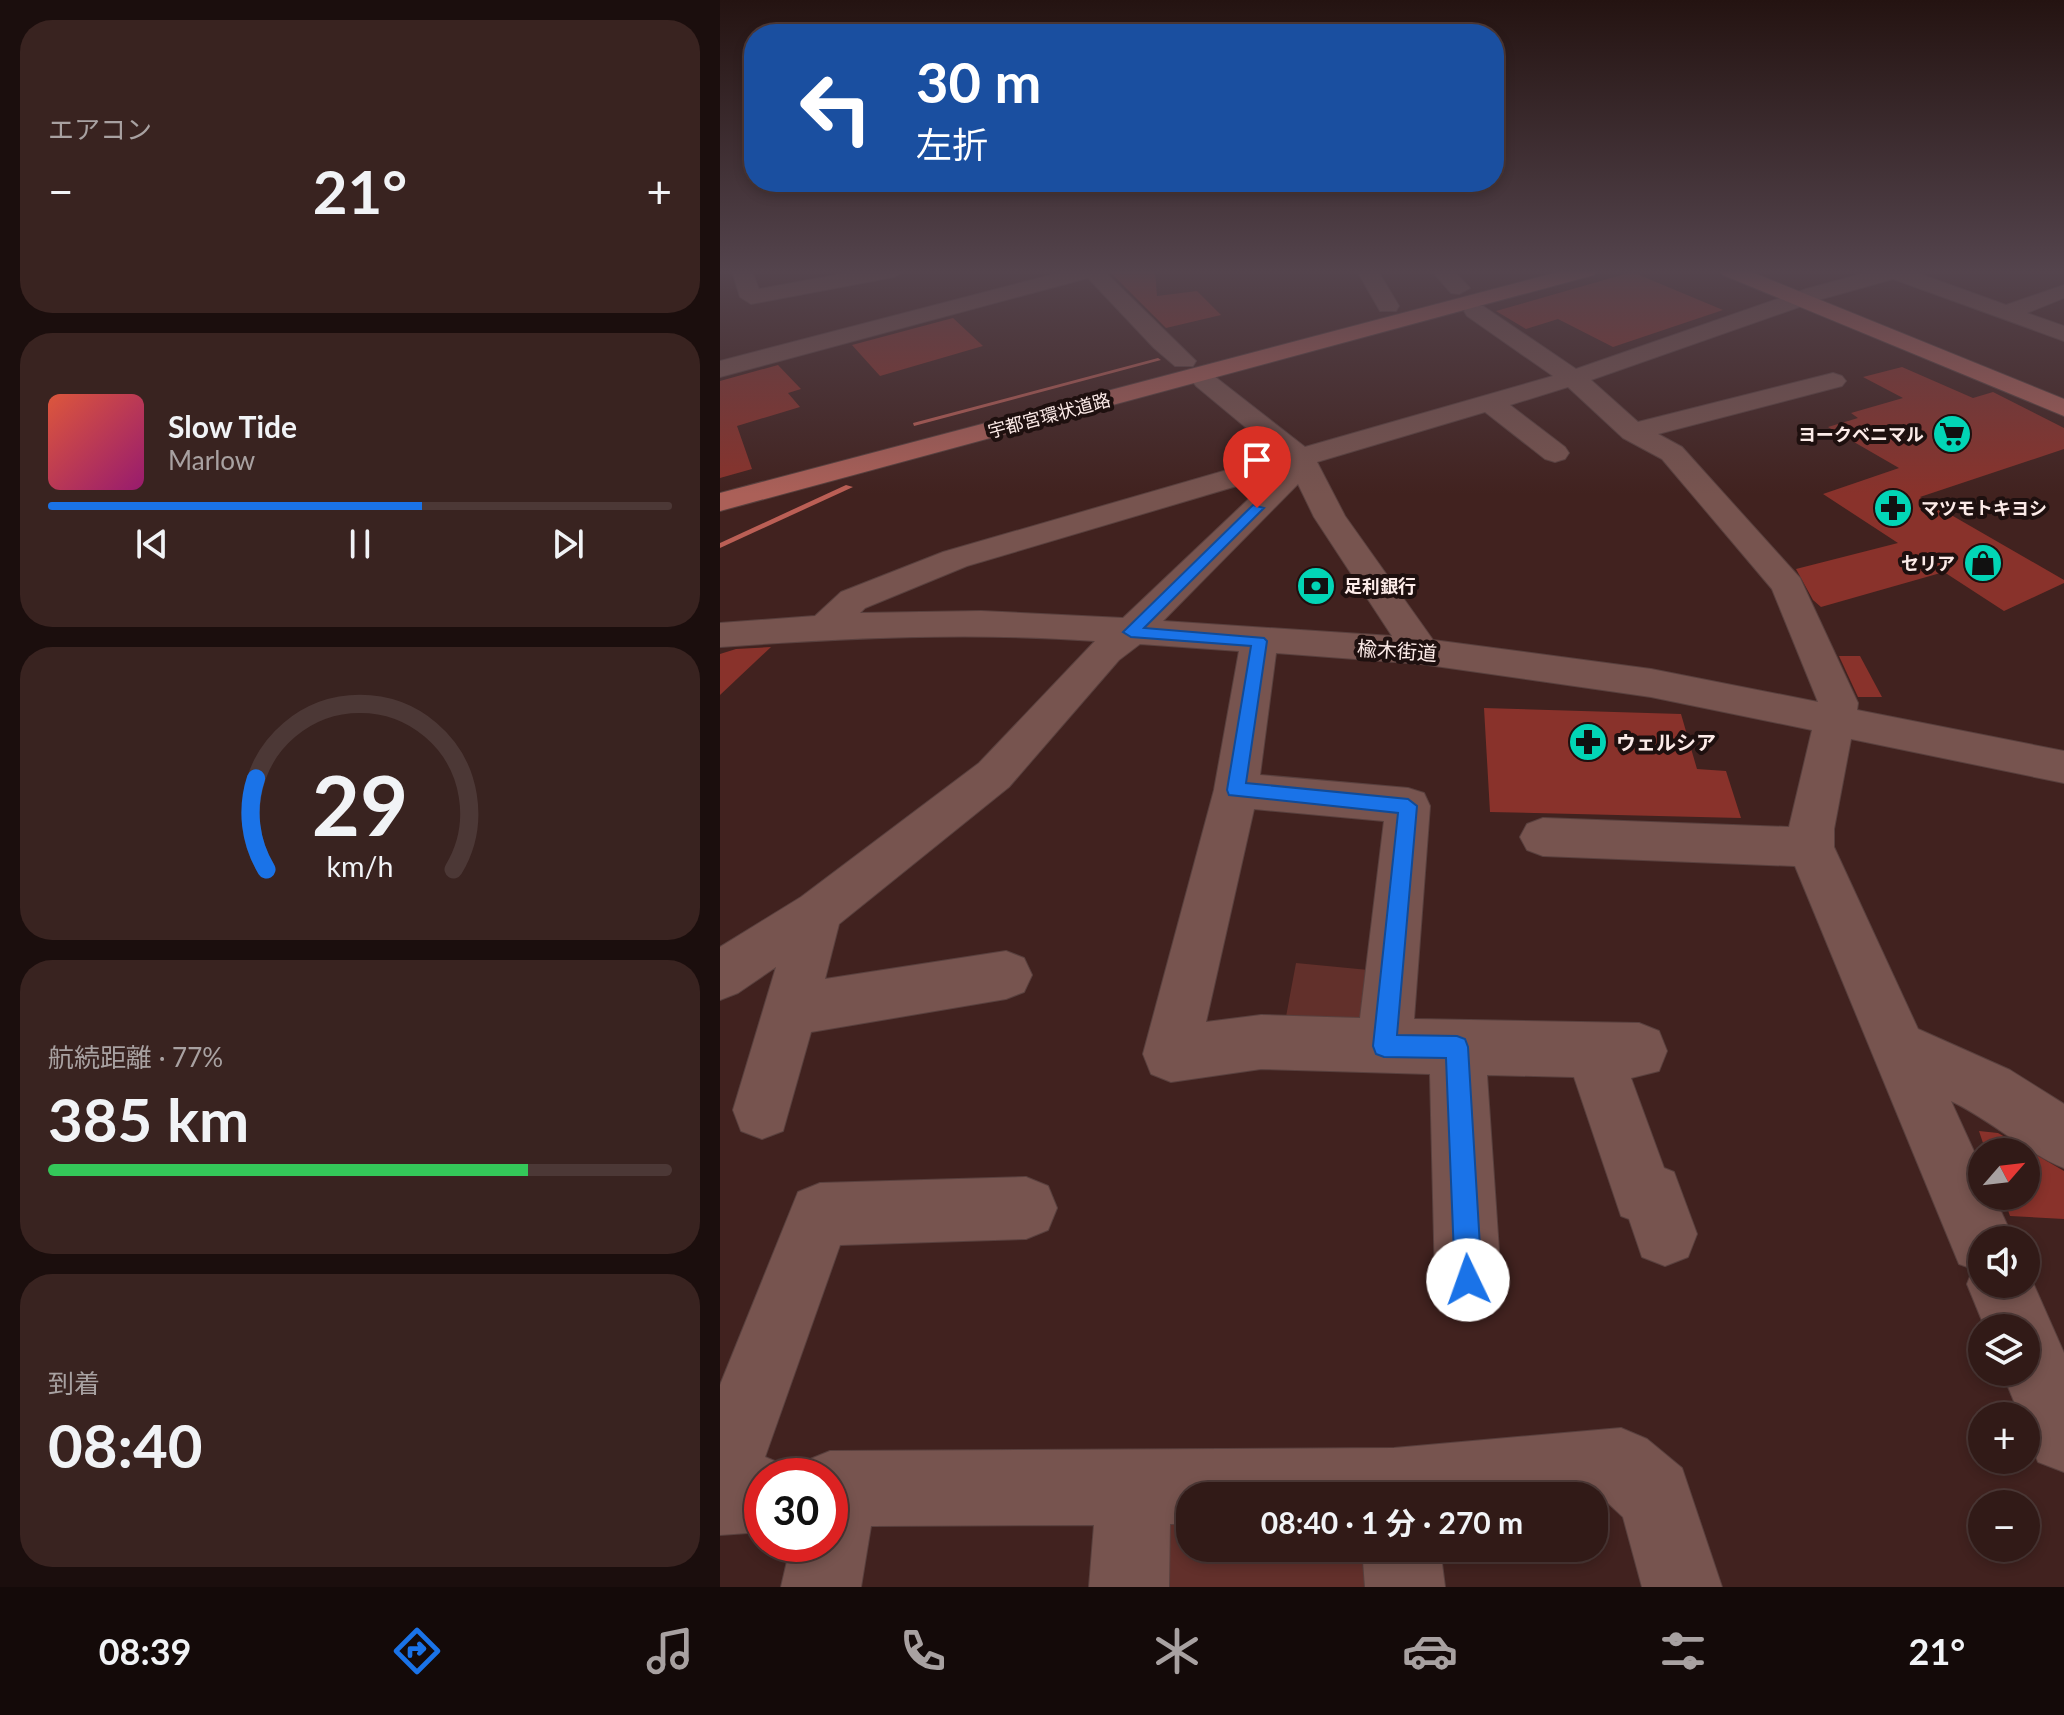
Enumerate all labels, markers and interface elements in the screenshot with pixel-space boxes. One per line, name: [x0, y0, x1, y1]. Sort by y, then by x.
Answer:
text: 30 m: [916, 48, 1041, 115]
icon: left: [784, 56, 888, 160]
text: エアコン: [48, 113, 152, 145]
text: 左折: [916, 122, 988, 166]
text: 21°: [313, 155, 407, 227]
text: −: [48, 165, 74, 217]
text: +: [646, 165, 672, 217]
street label: 宇都宮環状道路: [985, 388, 1113, 442]
text: Slow Tide: [168, 408, 297, 444]
supermarket icon: ヨークベニマル: [1931, 413, 1973, 455]
place label: ヨークベニマル: [1798, 423, 1924, 445]
pin: [1223, 426, 1291, 508]
icon: arrive: [1235, 438, 1279, 482]
text: Marlow: [168, 444, 255, 476]
pharmacy icon: マツモトキヨシ: [1872, 487, 1914, 529]
place label: マツモトキヨシ: [1921, 497, 2047, 519]
icon: previous: [130, 522, 174, 566]
icon: pause: [338, 522, 382, 566]
icon: next: [546, 522, 590, 566]
shop icon: セリア: [1962, 542, 2004, 584]
place label: セリア: [1901, 552, 1955, 574]
bank icon: 足利銀行: [1295, 565, 1337, 607]
place label: 足利銀行: [1344, 575, 1416, 597]
street label: 楡木街道: [1356, 635, 1438, 665]
pharmacy icon: ウェルシア: [1567, 721, 1609, 763]
place label: ウェルシア: [1616, 730, 1716, 754]
text: 29: [312, 753, 408, 853]
text: km/h: [327, 849, 393, 883]
text: 航続距離 · 77%: [48, 1041, 223, 1073]
text: 385 km: [48, 1083, 249, 1155]
north arrow: [1968, 1138, 2040, 1210]
map controls: [1968, 1138, 2040, 1562]
button: sound: [1968, 1226, 2040, 1298]
position arrow: [1426, 1238, 1510, 1322]
button: layers: [1968, 1314, 2040, 1386]
text: 到着: [48, 1367, 100, 1399]
button: +: [1968, 1402, 2040, 1474]
text: 08:40: [48, 1409, 203, 1481]
speed limit sign: 30: [744, 1458, 848, 1562]
button: −: [1968, 1490, 2040, 1562]
text: 08:40 · 1 分 · 270 m: [1261, 1504, 1523, 1540]
icon: directions: [389, 1623, 445, 1679]
icon: music: [642, 1623, 698, 1679]
icon: phone: [895, 1623, 951, 1679]
icon: climate: [1149, 1623, 1205, 1679]
icon: car: [1402, 1623, 1458, 1679]
icon: filters: [1655, 1623, 1711, 1679]
text: 08:39: [99, 1629, 191, 1673]
text: 21°: [1909, 1629, 1965, 1673]

